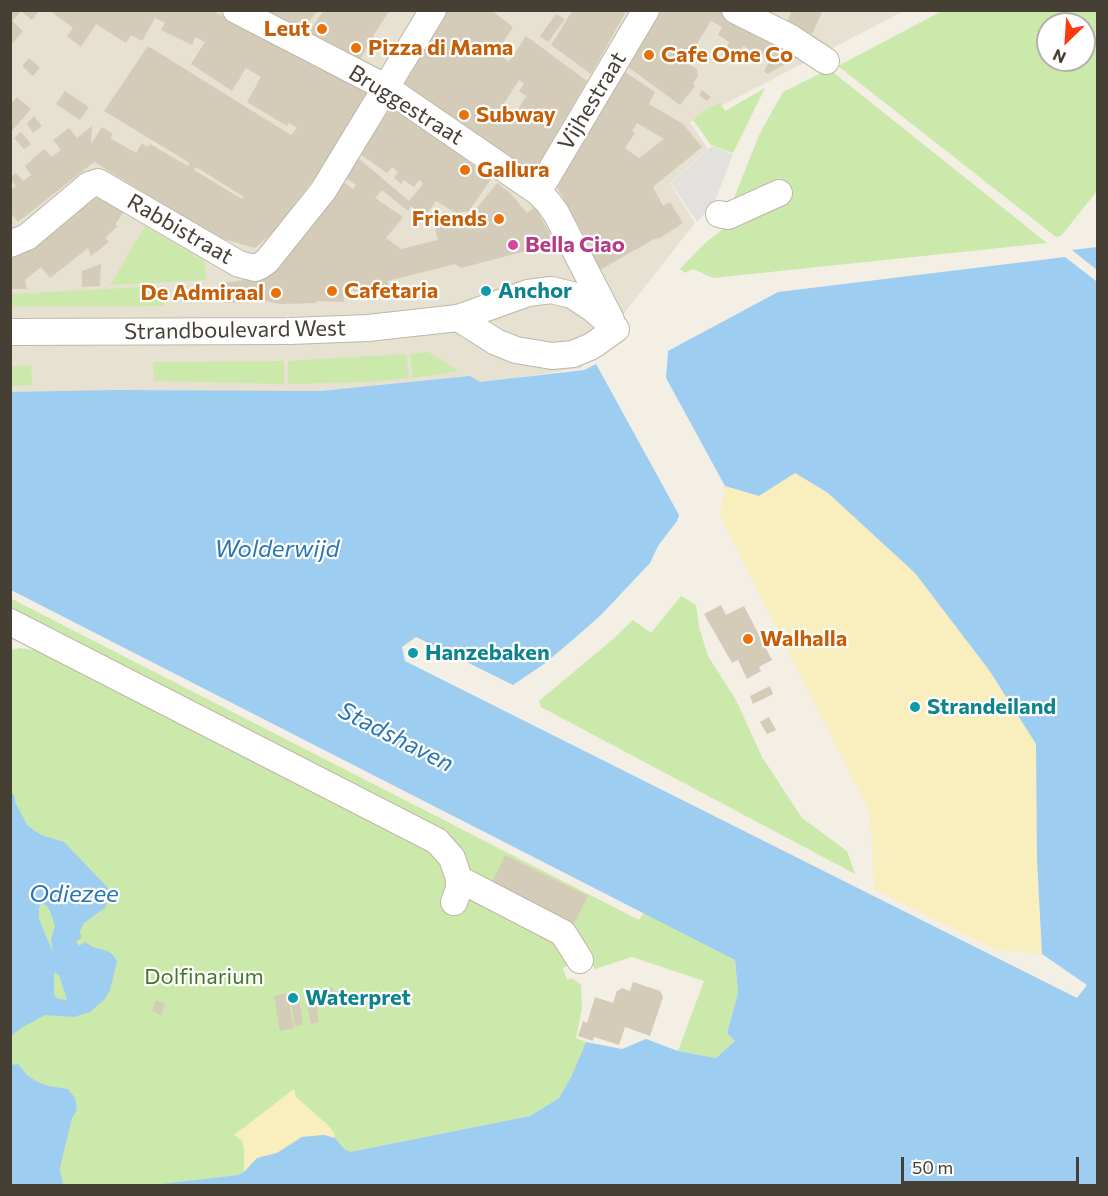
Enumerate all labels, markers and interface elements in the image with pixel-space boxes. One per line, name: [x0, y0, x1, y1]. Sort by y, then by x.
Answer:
north arrow: [1036, 12, 1096, 72]
place label: Leut: [264, 16, 310, 42]
marker: Leut: [315, 22, 329, 36]
place label: Pizza di Mama: [368, 35, 513, 61]
marker: Pizza di Mama: [349, 41, 363, 55]
place label: Cafe Ome Co: [661, 42, 793, 68]
text: N: [1050, 46, 1068, 68]
street label: Vijhestraat: [552, 47, 632, 155]
marker: Cafe Ome Co: [642, 48, 656, 62]
street label: Bruggestraat: [344, 59, 468, 151]
place label: Subway: [476, 102, 556, 128]
marker: Subway: [457, 108, 471, 122]
place label: Gallura: [477, 157, 550, 183]
marker: Gallura: [458, 163, 472, 177]
street label: Rabbistraat: [123, 188, 237, 270]
place label: Friends: [412, 206, 487, 232]
marker: Friends: [492, 212, 506, 226]
place label: Bella Ciao: [525, 232, 625, 258]
marker: Bella Ciao: [506, 238, 520, 252]
place label: Cafetaria: [344, 278, 438, 304]
place label: Anchor: [498, 278, 572, 304]
place label: De Admiraal: [141, 280, 264, 306]
marker: Cafetaria: [325, 284, 339, 298]
marker: Anchor: [479, 284, 493, 298]
marker: De Admiraal: [269, 286, 283, 300]
street label: Strandboulevard West: [124, 315, 346, 345]
water label: Wolderwijd: [215, 535, 339, 563]
place label: Walhalla: [760, 626, 847, 652]
marker: Walhalla: [741, 632, 755, 646]
place label: Hanzebaken: [425, 640, 550, 666]
marker: Hanzebaken: [406, 646, 420, 660]
place label: Strandeiland: [927, 694, 1056, 720]
water label: Stadshaven: [334, 696, 458, 778]
marker: Strandeiland: [908, 700, 922, 714]
water label: Odiezee: [29, 880, 119, 908]
park label: Dolfinarium: [144, 964, 264, 990]
place label: Waterpret: [305, 985, 411, 1011]
marker: Waterpret: [286, 991, 300, 1005]
scale bar: [904, 1145, 1082, 1183]
text: 50 m: [912, 1156, 953, 1178]

